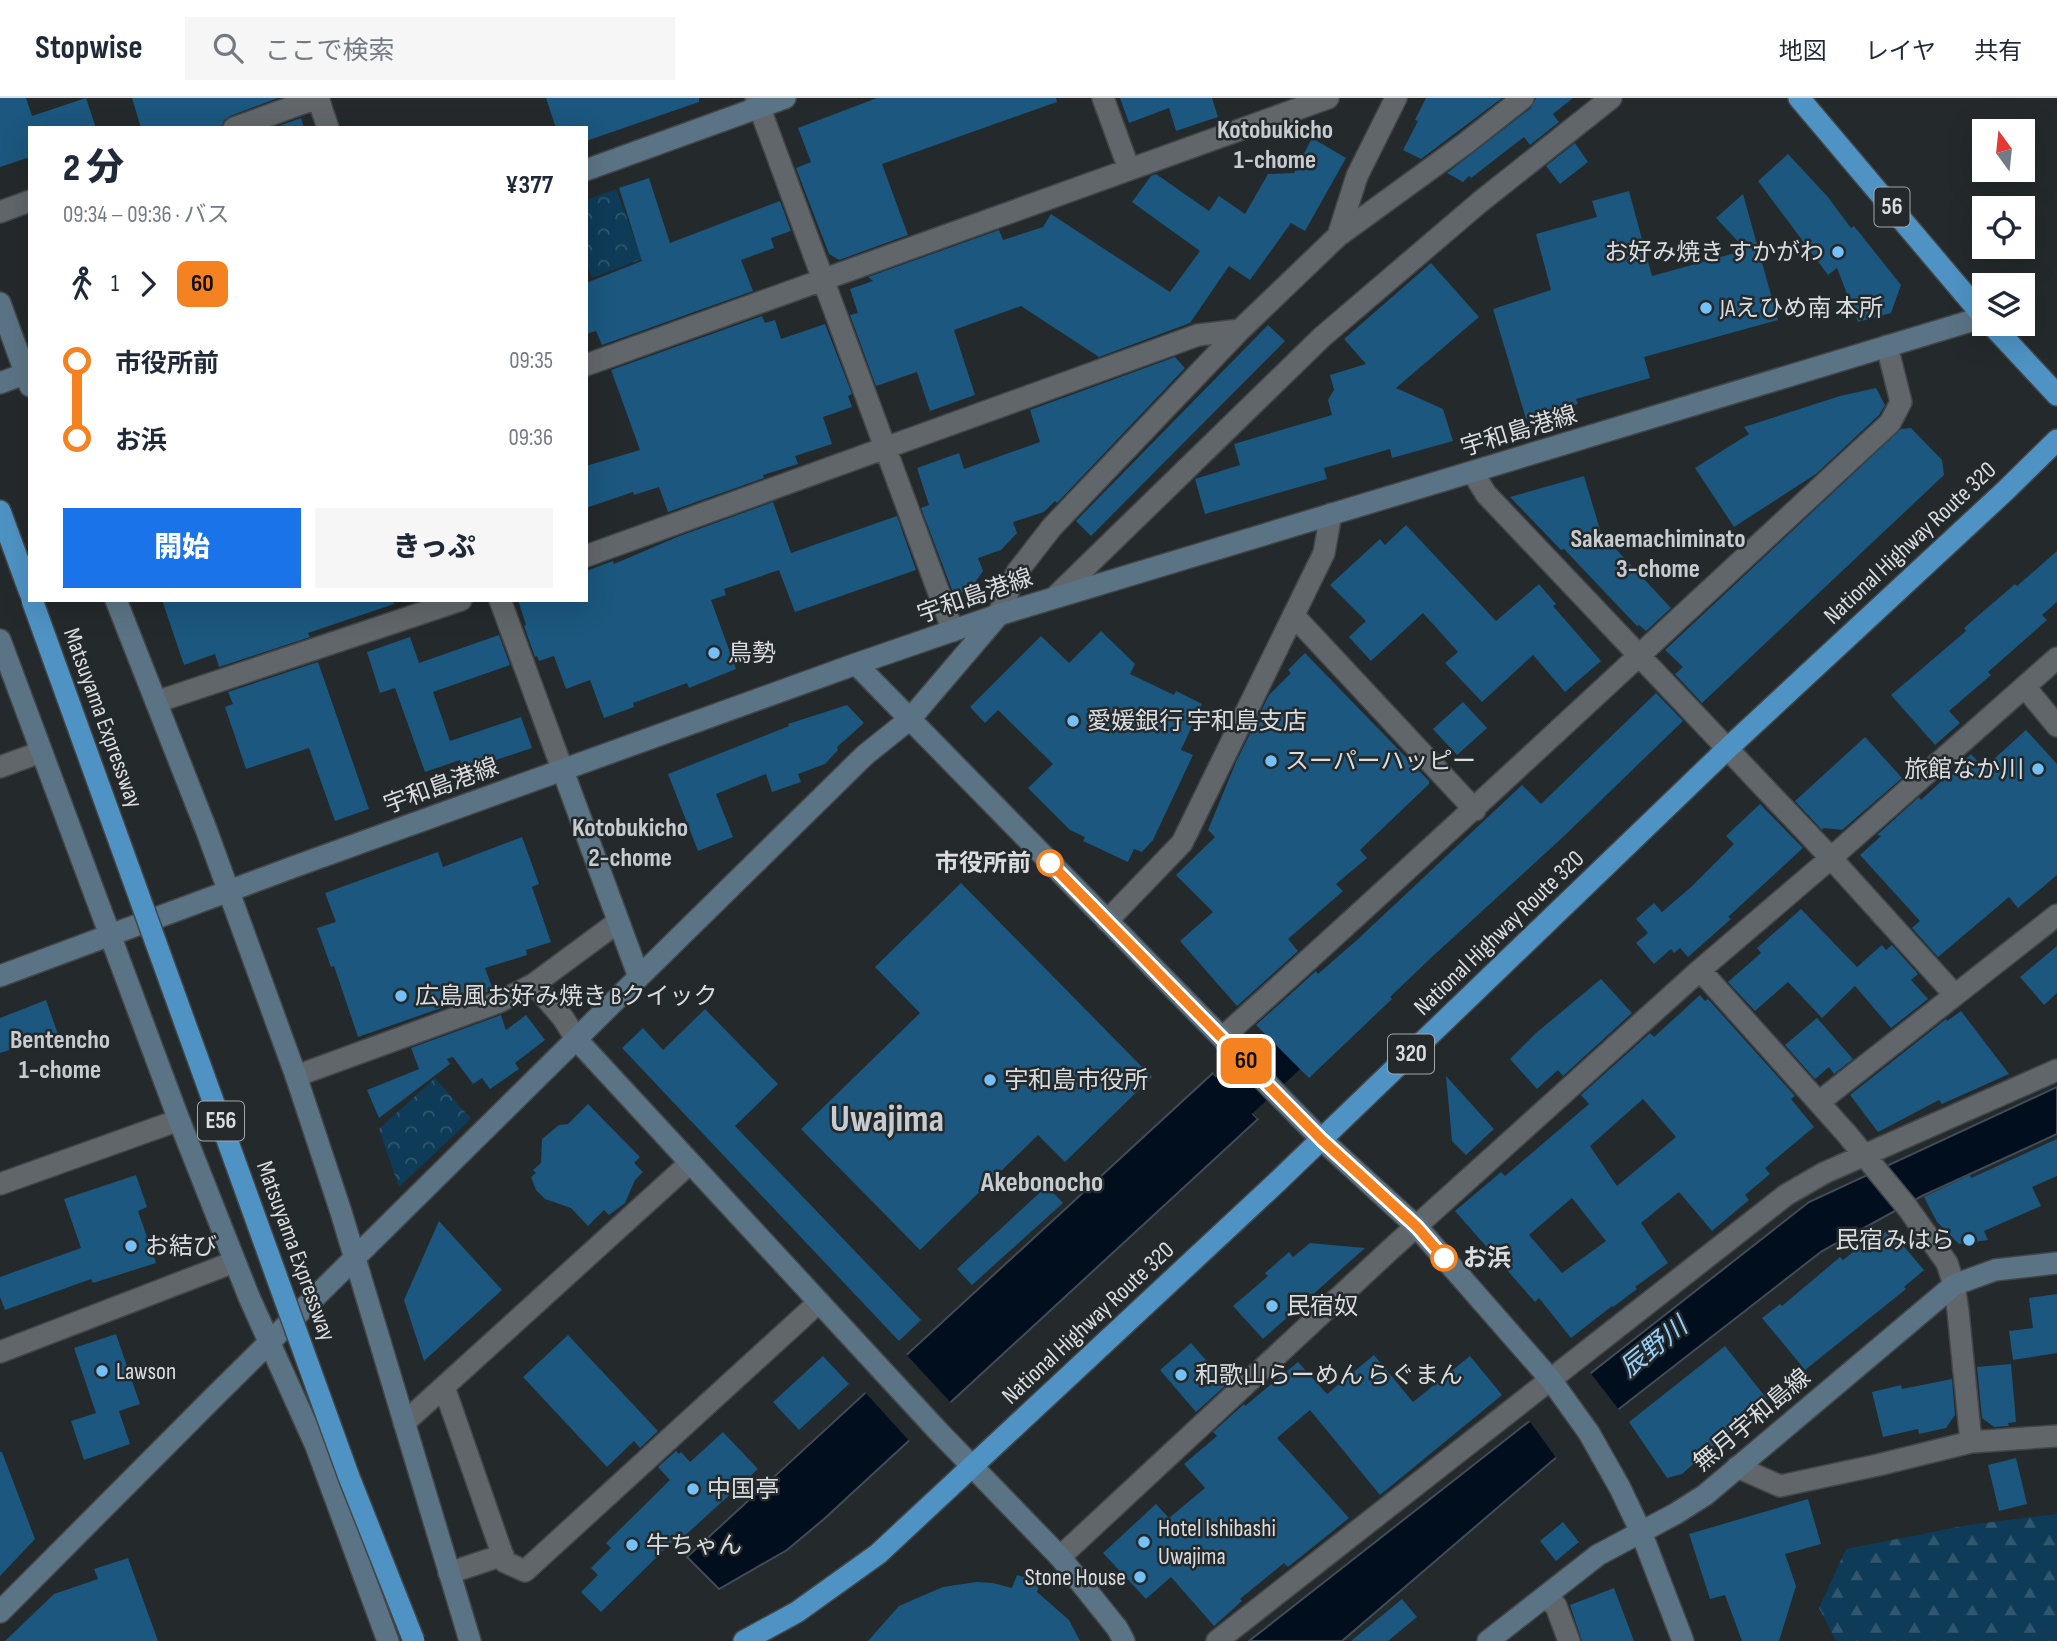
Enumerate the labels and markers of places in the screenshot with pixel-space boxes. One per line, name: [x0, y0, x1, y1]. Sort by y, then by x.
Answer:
place label: お好み焼き すかがわ: [1604, 238, 1824, 267]
marker: お好み焼き すかがわ: [1830, 244, 1846, 260]
place label: JAえひめ南 本所: [1719, 294, 1883, 323]
marker: JAえひめ南 本所: [1698, 300, 1714, 316]
place label: 鳥勢: [728, 639, 776, 668]
marker: 鳥勢: [706, 645, 722, 661]
place label: 愛媛銀行 宇和島支店: [1087, 707, 1307, 736]
marker: 愛媛銀行 宇和島支店: [1065, 713, 1081, 729]
place label: スーパーハッピー: [1285, 747, 1476, 776]
marker: スーパーハッピー: [1263, 753, 1279, 769]
place label: 旅館なか川: [1904, 755, 2024, 784]
marker: 旅館なか川: [2030, 761, 2046, 777]
place label: 市役所前: [935, 849, 1031, 878]
marker: 市役所前: [1037, 850, 1063, 876]
place label: 広島風お好み焼き Bクイック: [415, 982, 718, 1011]
marker: 広島風お好み焼き Bクイック: [393, 988, 409, 1004]
place label: 宇和島市役所: [1004, 1066, 1148, 1095]
marker: 宇和島市役所: [982, 1072, 998, 1088]
place label: 民宿みはら: [1835, 1226, 1955, 1255]
place label: お結び: [145, 1232, 217, 1261]
marker: 民宿みはら: [1961, 1232, 1977, 1248]
marker: お結び: [123, 1238, 139, 1254]
place label: お浜: [1463, 1244, 1511, 1273]
marker: お浜: [1431, 1245, 1457, 1271]
place label: 民宿奴: [1286, 1292, 1358, 1321]
marker: 民宿奴: [1264, 1298, 1280, 1314]
place label: Lawson: [116, 1357, 176, 1386]
place label: 和歌山らーめん らぐまん: [1195, 1361, 1463, 1390]
marker: Lawson: [94, 1363, 110, 1379]
marker: 和歌山らーめん らぐまん: [1173, 1367, 1189, 1383]
place label: 中国亭: [707, 1475, 779, 1504]
marker: 中国亭: [685, 1481, 701, 1497]
place label: Hotel Ishibashi Uwajima: [1158, 1514, 1276, 1571]
place label: 牛ちゃん: [646, 1531, 742, 1560]
marker: Hotel Ishibashi Uwajima: [1136, 1534, 1152, 1550]
marker: 牛ちゃん: [624, 1537, 640, 1553]
place label: Stone House: [1024, 1563, 1126, 1592]
marker: Stone House: [1132, 1569, 1148, 1585]

